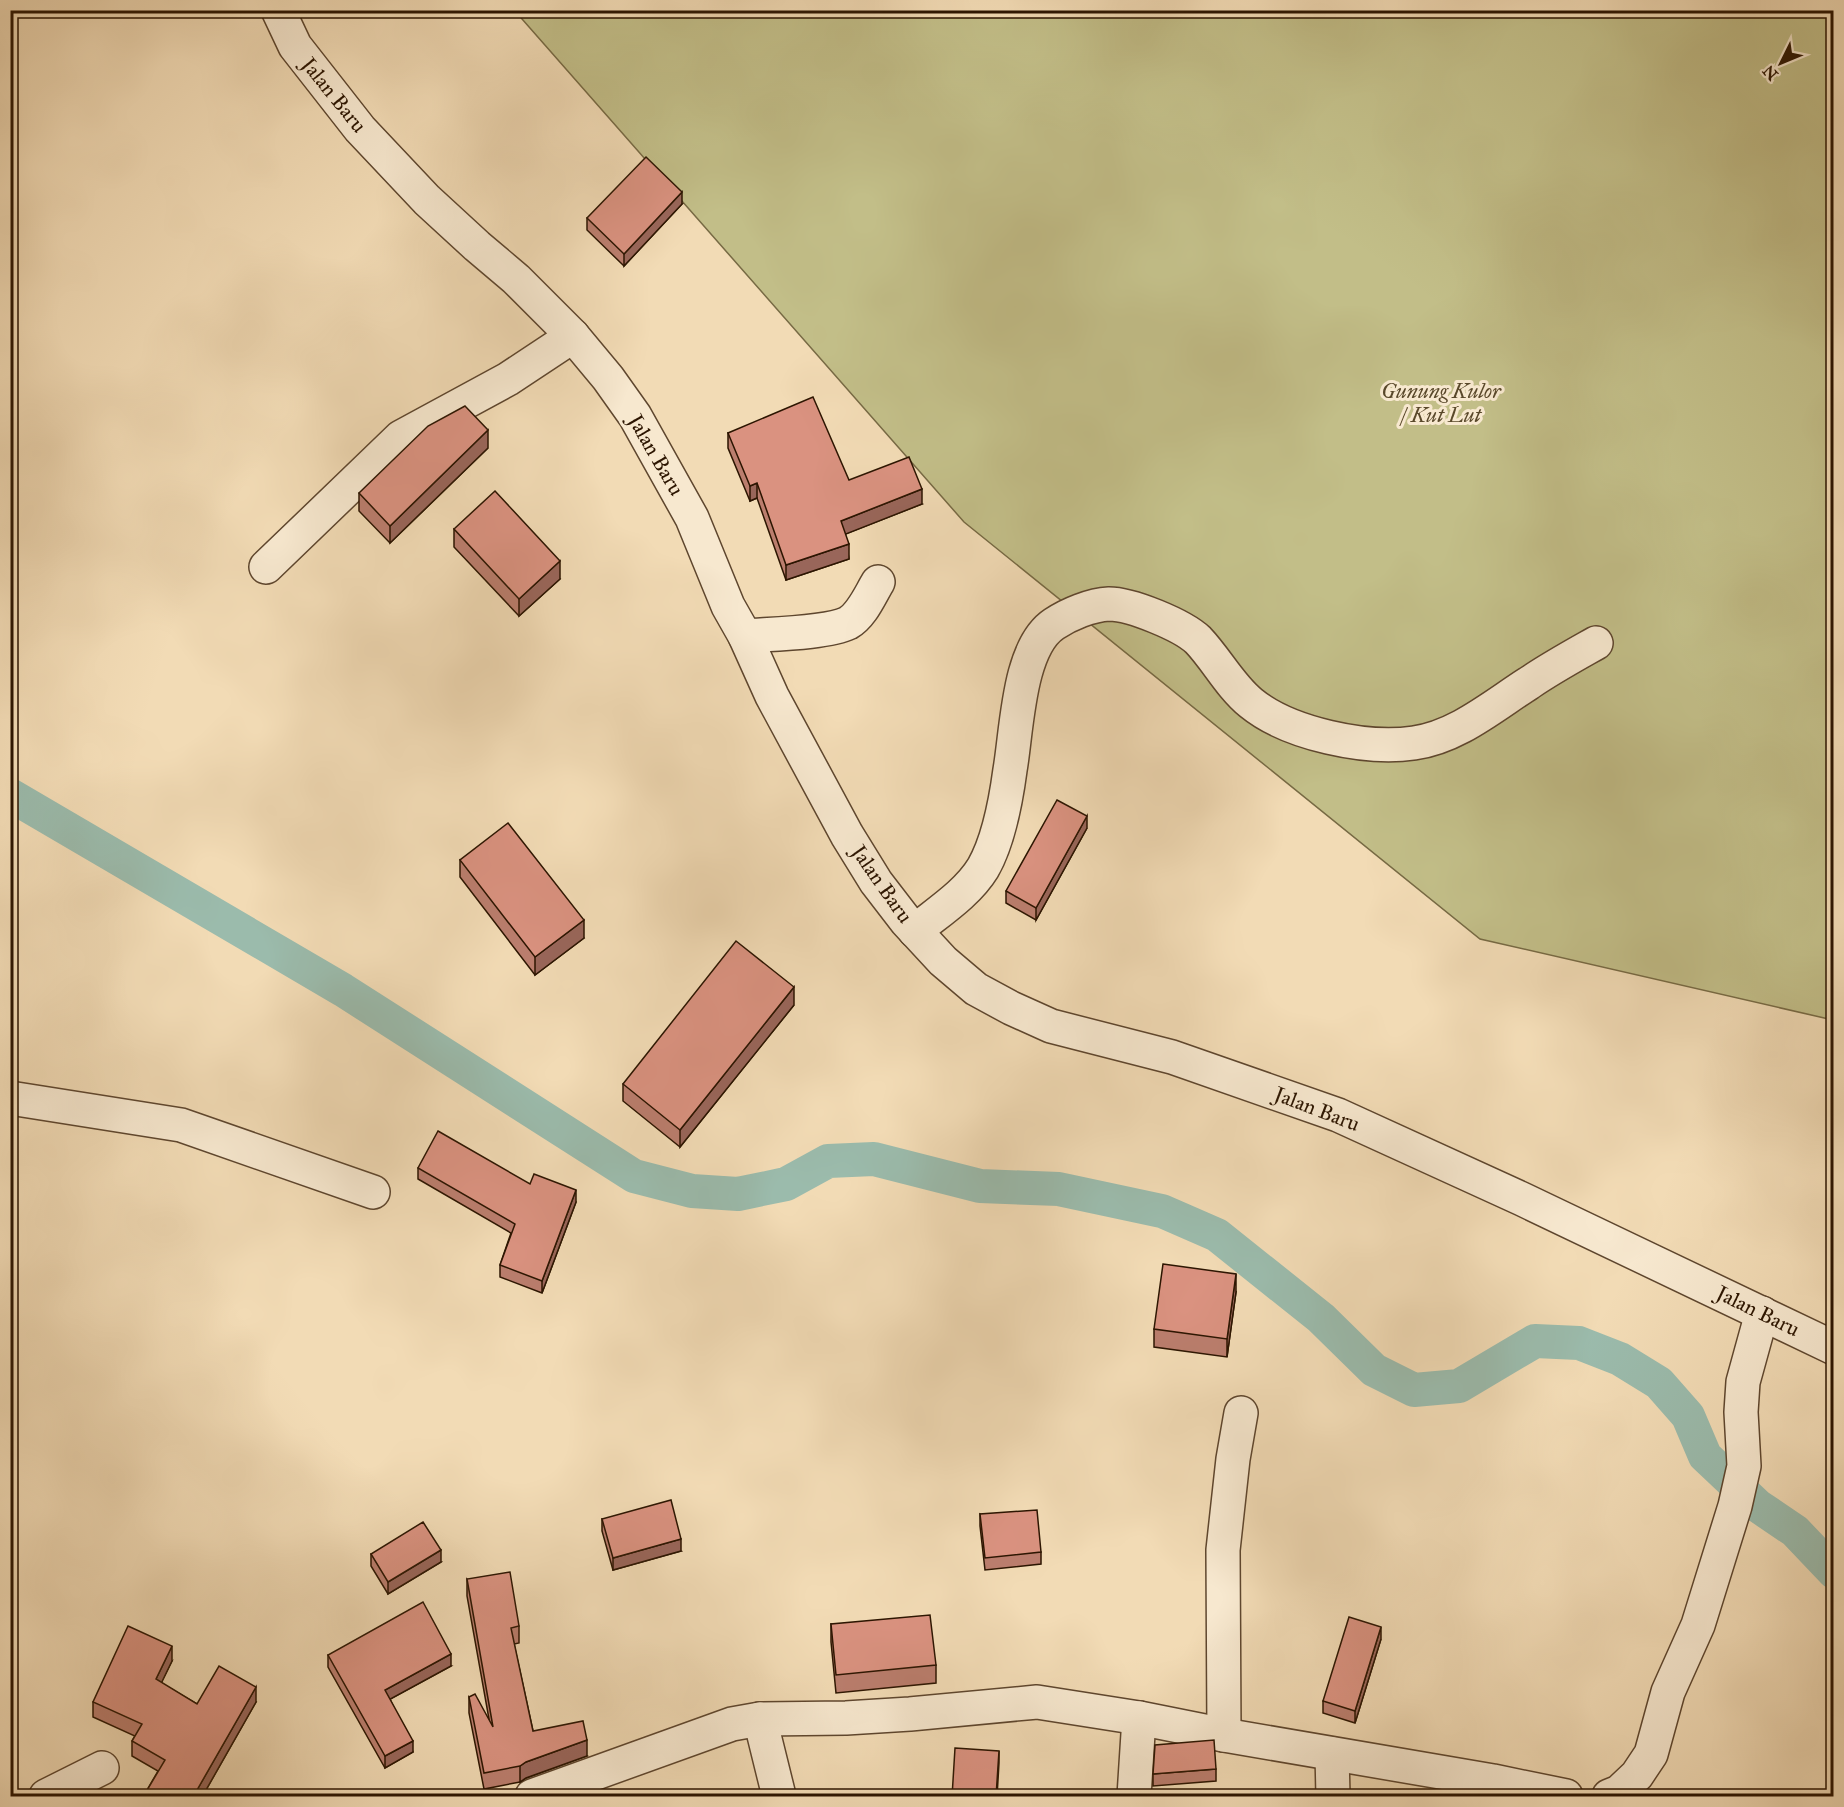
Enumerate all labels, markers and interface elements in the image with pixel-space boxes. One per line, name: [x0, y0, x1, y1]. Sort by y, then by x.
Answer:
north arrow: [1751, 33, 1811, 93]
street label: Jalan Baru: [295, 51, 372, 138]
text: N: [1759, 61, 1782, 84]
park label: Gunung Kulor / Kut Lut: [1381, 378, 1502, 428]
street label: Jalan Baru: [621, 408, 690, 500]
street label: Jalan Baru: [845, 838, 918, 928]
street label: Jalan Baru: [1269, 1080, 1363, 1137]
street label: Jalan Baru: [1710, 1279, 1804, 1342]

